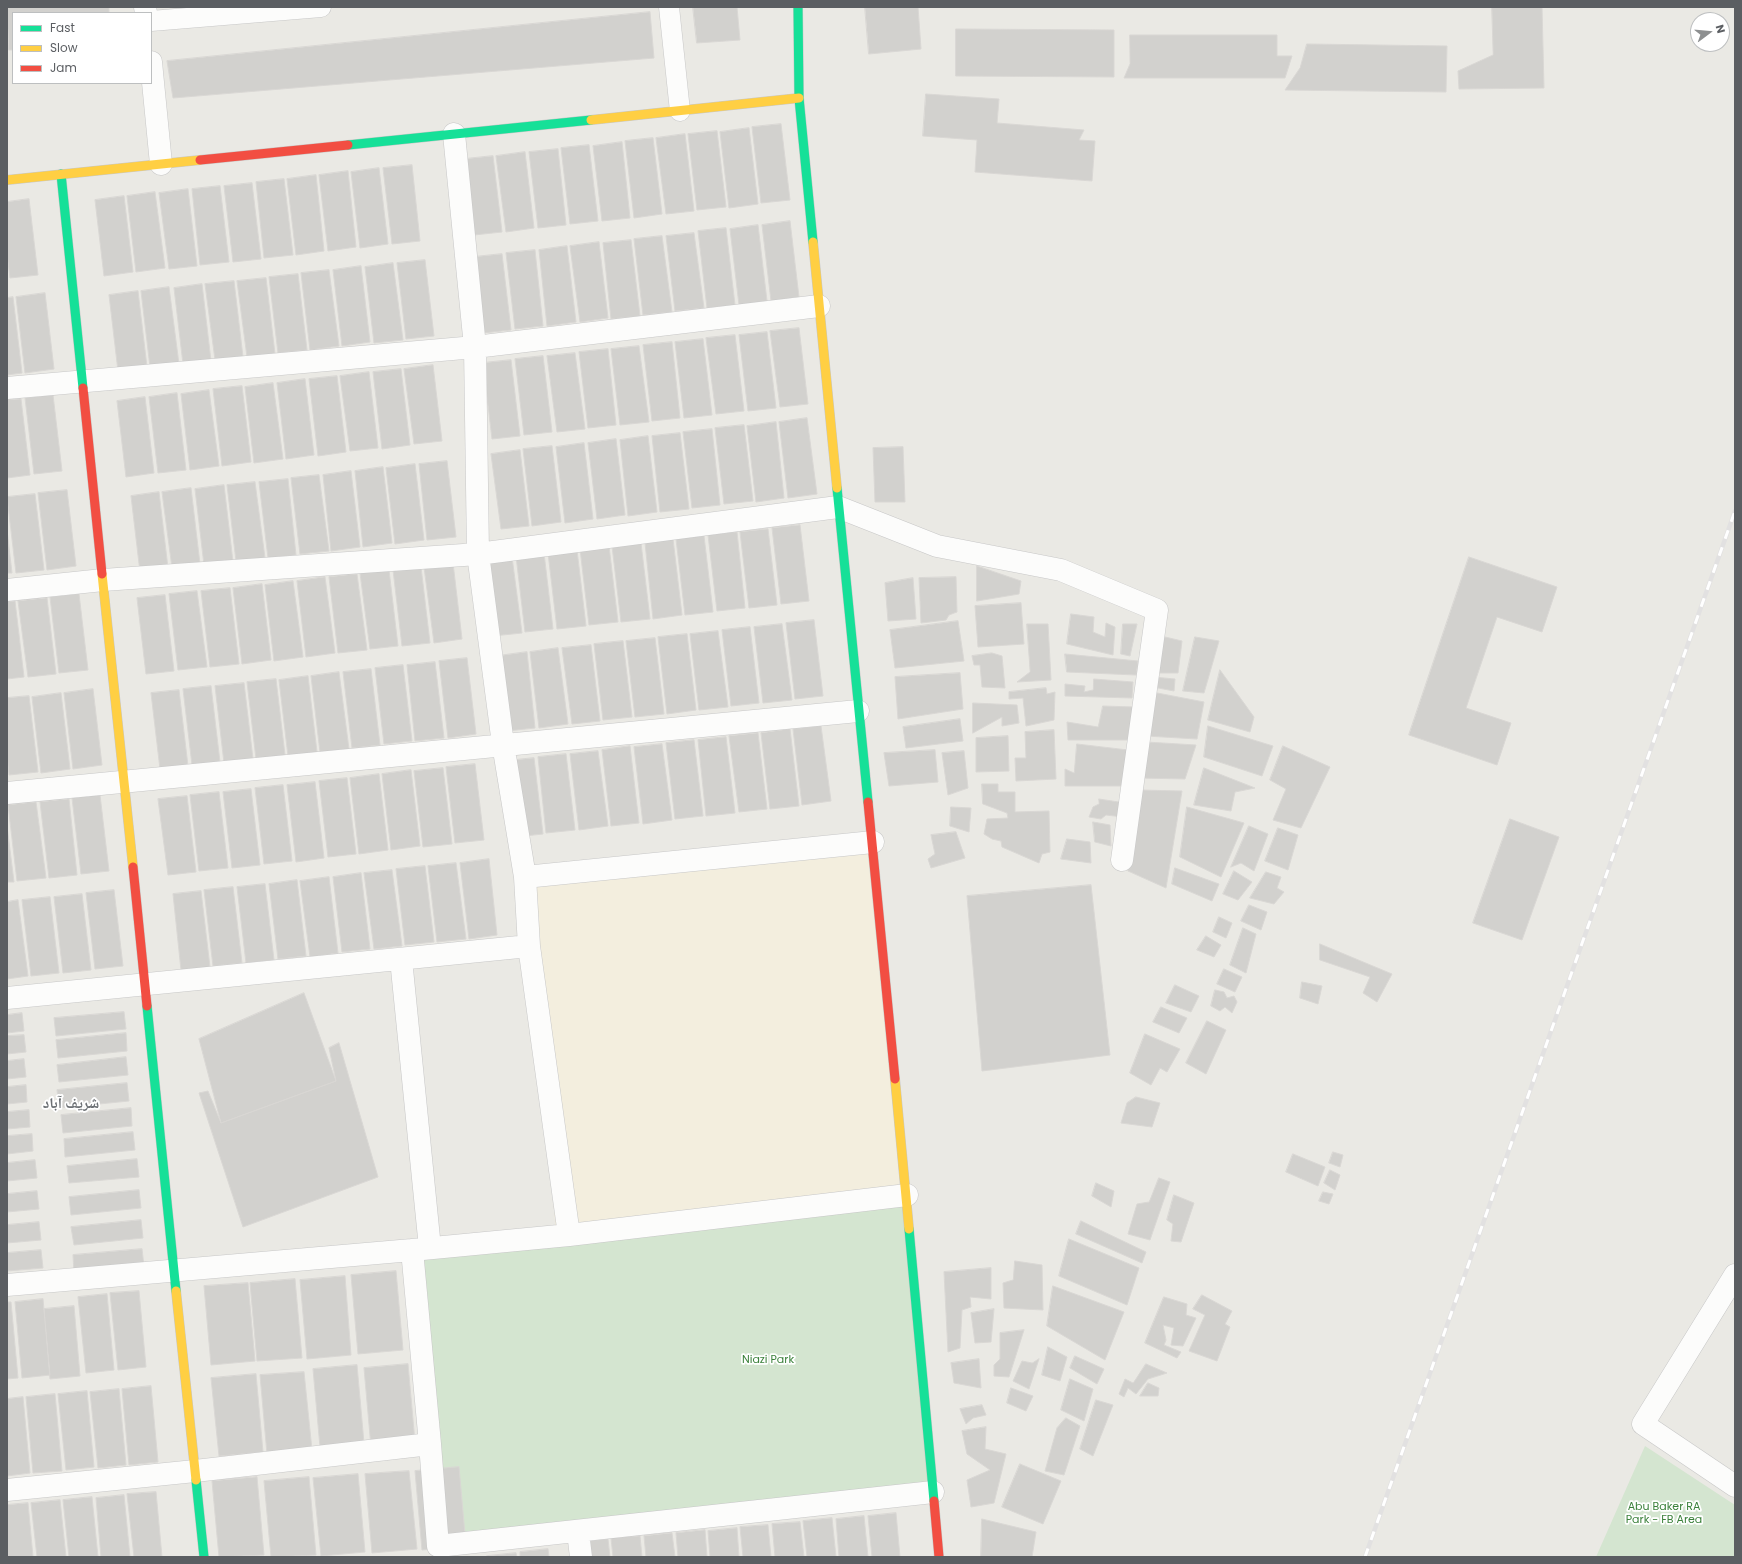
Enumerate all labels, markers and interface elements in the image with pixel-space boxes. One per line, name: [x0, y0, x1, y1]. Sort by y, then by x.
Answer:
legend: [12, 12, 152, 84]
north arrow: [1690, 12, 1730, 52]
text: Fast: [50, 19, 75, 36]
text: N: [1712, 23, 1729, 35]
text: Slow: [50, 39, 78, 56]
text: Jam: [50, 59, 77, 76]
district label: شريف آباد: [43, 1095, 99, 1113]
park label: Niazi Park: [742, 1353, 794, 1367]
park label: Abu Baker RA Park - FB Area: [1626, 1500, 1702, 1526]

